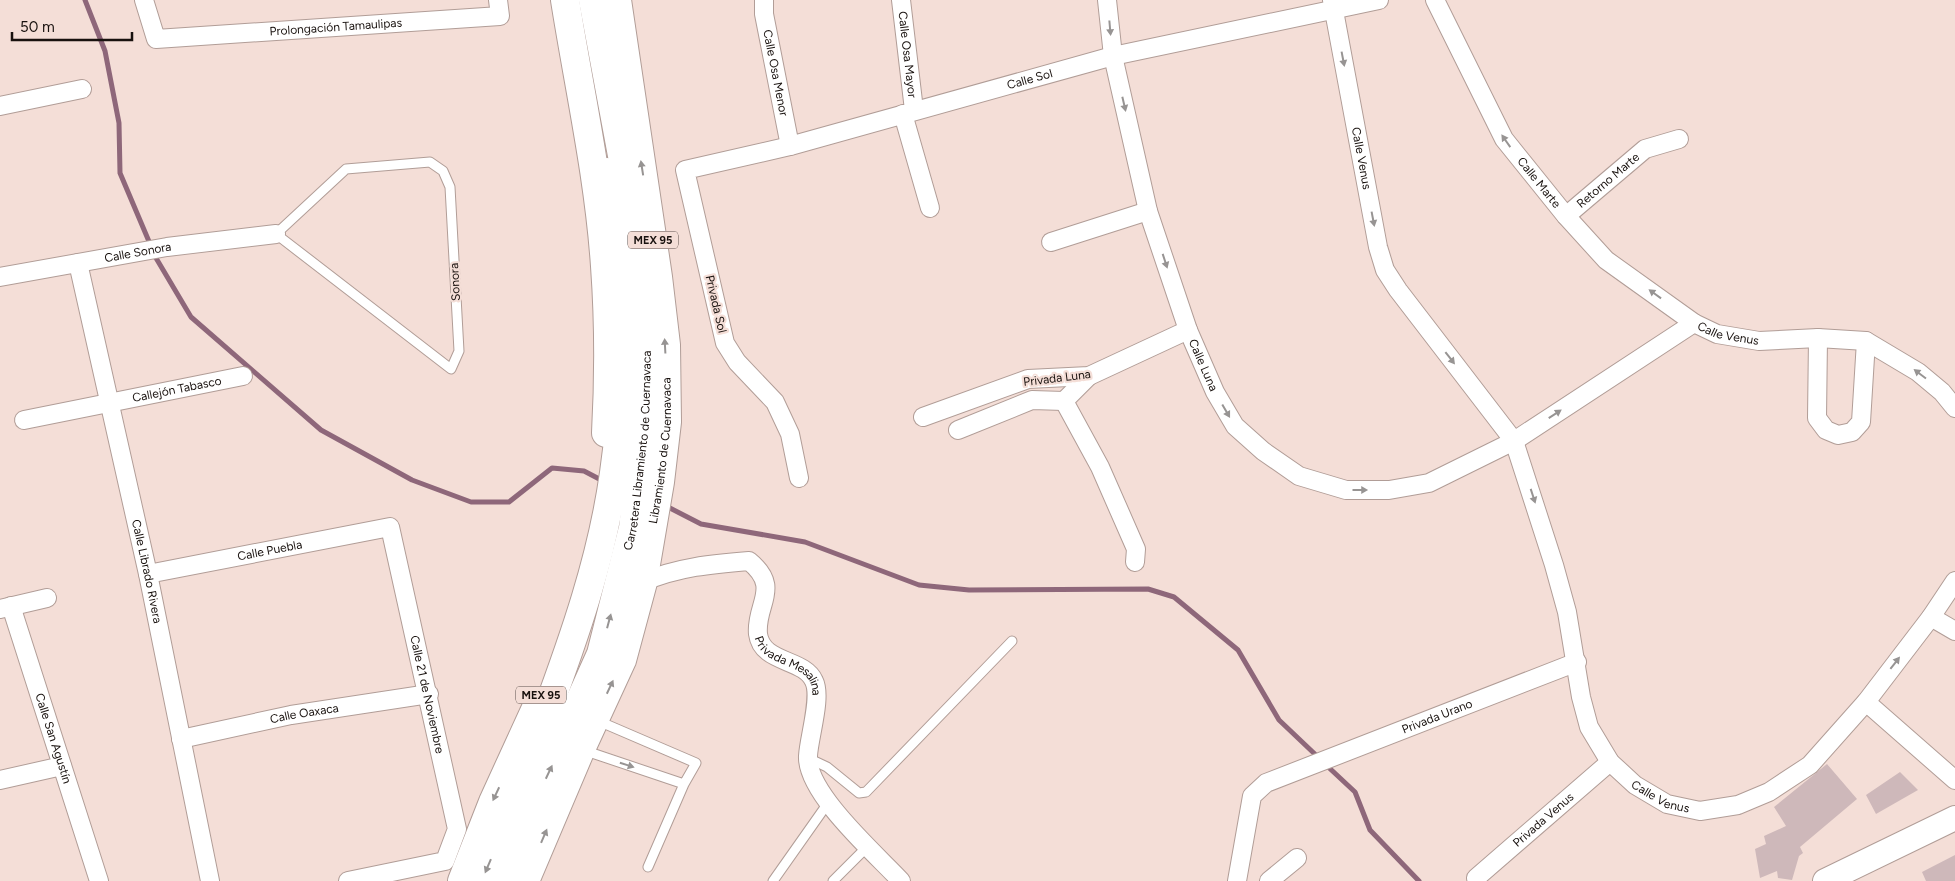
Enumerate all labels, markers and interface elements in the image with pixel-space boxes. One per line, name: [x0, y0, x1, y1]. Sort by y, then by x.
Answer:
scale bar: [12, 10, 132, 42]
street label: Calle Osa Mayor: [895, 11, 920, 99]
street label: Prolongación Tamaulipas: [269, 16, 403, 38]
text: 50 m: [20, 18, 55, 36]
one-way arrow: [1106, 20, 1114, 36]
street label: Calle Osa Menor: [760, 28, 791, 117]
one-way arrow: [1339, 52, 1347, 68]
street label: Calle Sol: [1005, 66, 1054, 92]
one-way arrow: [1120, 96, 1128, 111]
street label: Calle Venus: [1349, 126, 1374, 191]
one-way arrow: [1501, 134, 1511, 148]
street label: Retorno Marte: [1574, 150, 1642, 211]
street label: Calle Marte: [1514, 154, 1564, 211]
one-way arrow: [638, 159, 646, 175]
one-way arrow: [1369, 211, 1377, 227]
road number: MEX 95: [628, 232, 678, 248]
street label: Calle Sonora: [103, 240, 172, 265]
one-way arrow: [1161, 254, 1169, 269]
street label: Sonora: [447, 263, 463, 301]
street label: Privada Sol: [703, 274, 729, 334]
one-way arrow: [1648, 290, 1661, 300]
street label: Calle Venus: [1695, 319, 1760, 348]
street label: Calle Luna: [1186, 337, 1221, 393]
one-way arrow: [661, 338, 669, 354]
street label: Carretera Libramiento de Cuernavaca: [621, 350, 654, 552]
one-way arrow: [1445, 351, 1456, 364]
street label: Privada Luna: [1022, 367, 1092, 389]
one-way arrow: [1914, 369, 1927, 380]
street label: Callejón Tabasco: [131, 373, 223, 405]
street label: Libramiento de Cuernavaca: [646, 377, 674, 525]
one-way arrow: [1222, 404, 1231, 417]
one-way arrow: [1548, 410, 1562, 419]
one-way arrow: [1353, 486, 1369, 494]
one-way arrow: [1529, 489, 1537, 504]
street label: Calle Librado Rivera: [129, 518, 165, 625]
street label: Calle Puebla: [236, 537, 303, 563]
one-way arrow: [606, 614, 614, 629]
street label: Calle 21 de Noviembre: [407, 634, 447, 755]
street label: Privada Mesalina: [752, 634, 824, 696]
one-way arrow: [1890, 656, 1900, 670]
one-way arrow: [605, 680, 614, 695]
road number: MEX 95: [516, 686, 566, 704]
street label: Calle San Agustín: [32, 691, 74, 786]
street label: Privada Urano: [1400, 696, 1474, 736]
street label: Calle Oaxaca: [269, 701, 340, 726]
one-way arrow: [620, 761, 635, 769]
one-way arrow: [545, 765, 553, 779]
street label: Calle Venus: [1629, 777, 1691, 816]
one-way arrow: [492, 787, 500, 801]
street label: Privada Venus: [1510, 789, 1577, 850]
one-way arrow: [540, 828, 548, 843]
one-way arrow: [484, 859, 492, 873]

